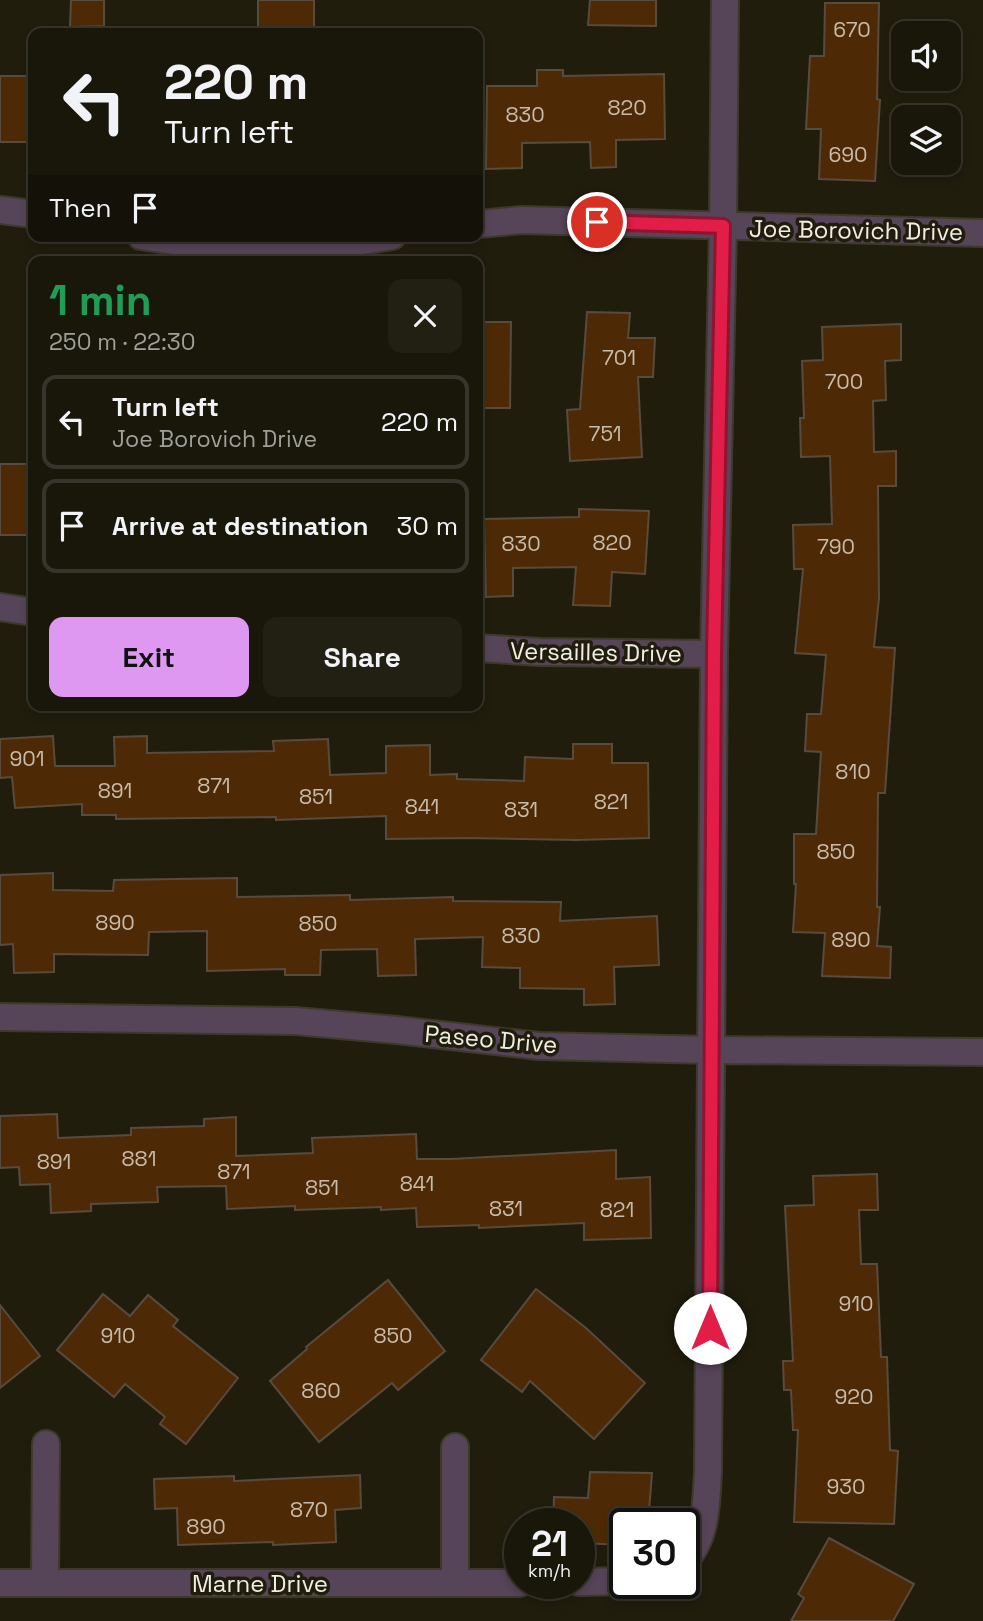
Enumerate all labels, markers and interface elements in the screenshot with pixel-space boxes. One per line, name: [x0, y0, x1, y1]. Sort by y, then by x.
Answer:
house number: 670: [833, 16, 871, 43]
map controls: [891, 21, 961, 175]
button: sound: [891, 21, 961, 91]
text: 220 m: [164, 51, 308, 113]
icon: left: [49, 56, 140, 147]
house number: 820: [607, 94, 647, 121]
house number: 830: [505, 101, 545, 128]
button: layers: [891, 105, 961, 175]
text: Turn left: [164, 112, 294, 152]
house number: 690: [828, 141, 868, 168]
icon: arrive: [126, 189, 164, 227]
text: Then: [49, 191, 112, 225]
pin: [567, 192, 627, 252]
icon: arrive: [578, 203, 616, 241]
street label: Joe Borovich Drive: [749, 213, 963, 247]
text: 1 min: [49, 274, 152, 327]
button: close: [388, 279, 462, 353]
text: 250 m · 22:30: [49, 327, 195, 357]
house number: 701: [602, 344, 636, 371]
house number: 700: [825, 368, 863, 395]
text: Turn left: [112, 390, 219, 424]
icon: left: [53, 403, 91, 441]
text: 220 m: [381, 405, 458, 439]
house number: 751: [589, 420, 621, 447]
text: Joe Borovich Drive: [112, 424, 317, 454]
icon: arrive: [53, 507, 91, 545]
text: Arrive at destination: [112, 509, 369, 543]
text: 30 m: [397, 509, 458, 543]
house number: 820: [592, 529, 632, 556]
house number: 830: [501, 530, 541, 557]
house number: 790: [817, 533, 855, 560]
button: Exit: [49, 617, 249, 697]
button: Share: [263, 617, 462, 697]
street label: Versailles Drive: [510, 635, 682, 669]
house number: 901: [9, 745, 45, 772]
house number: 810: [835, 758, 871, 785]
house number: 871: [197, 772, 231, 799]
house number: 891: [98, 777, 132, 804]
house number: 851: [299, 783, 333, 810]
house number: 821: [594, 788, 628, 815]
house number: 841: [405, 793, 439, 820]
house number: 831: [504, 796, 538, 823]
house number: 850: [816, 838, 856, 865]
house number: 890: [95, 909, 135, 936]
house number: 850: [298, 910, 338, 937]
house number: 830: [501, 922, 541, 949]
house number: 890: [831, 926, 871, 953]
street label: Paseo Drive: [423, 1018, 559, 1060]
house number: 881: [122, 1145, 156, 1172]
house number: 891: [37, 1148, 71, 1175]
house number: 871: [217, 1158, 251, 1185]
house number: 841: [400, 1170, 434, 1197]
house number: 851: [305, 1174, 339, 1201]
house number: 831: [489, 1195, 523, 1222]
house number: 821: [600, 1196, 634, 1223]
house number: 910: [838, 1290, 874, 1317]
position arrow: [673, 1291, 747, 1365]
house number: 910: [100, 1322, 136, 1349]
house number: 850: [373, 1322, 413, 1349]
house number: 860: [301, 1377, 341, 1404]
house number: 920: [835, 1383, 873, 1410]
house number: 930: [827, 1473, 866, 1500]
house number: 870: [290, 1496, 328, 1523]
speed limit sign: 30: [609, 1508, 700, 1599]
house number: 890: [186, 1513, 226, 1540]
text: 21: [531, 1522, 568, 1566]
text: km/h: [528, 1559, 571, 1582]
street label: Marne Drive: [192, 1568, 328, 1599]

